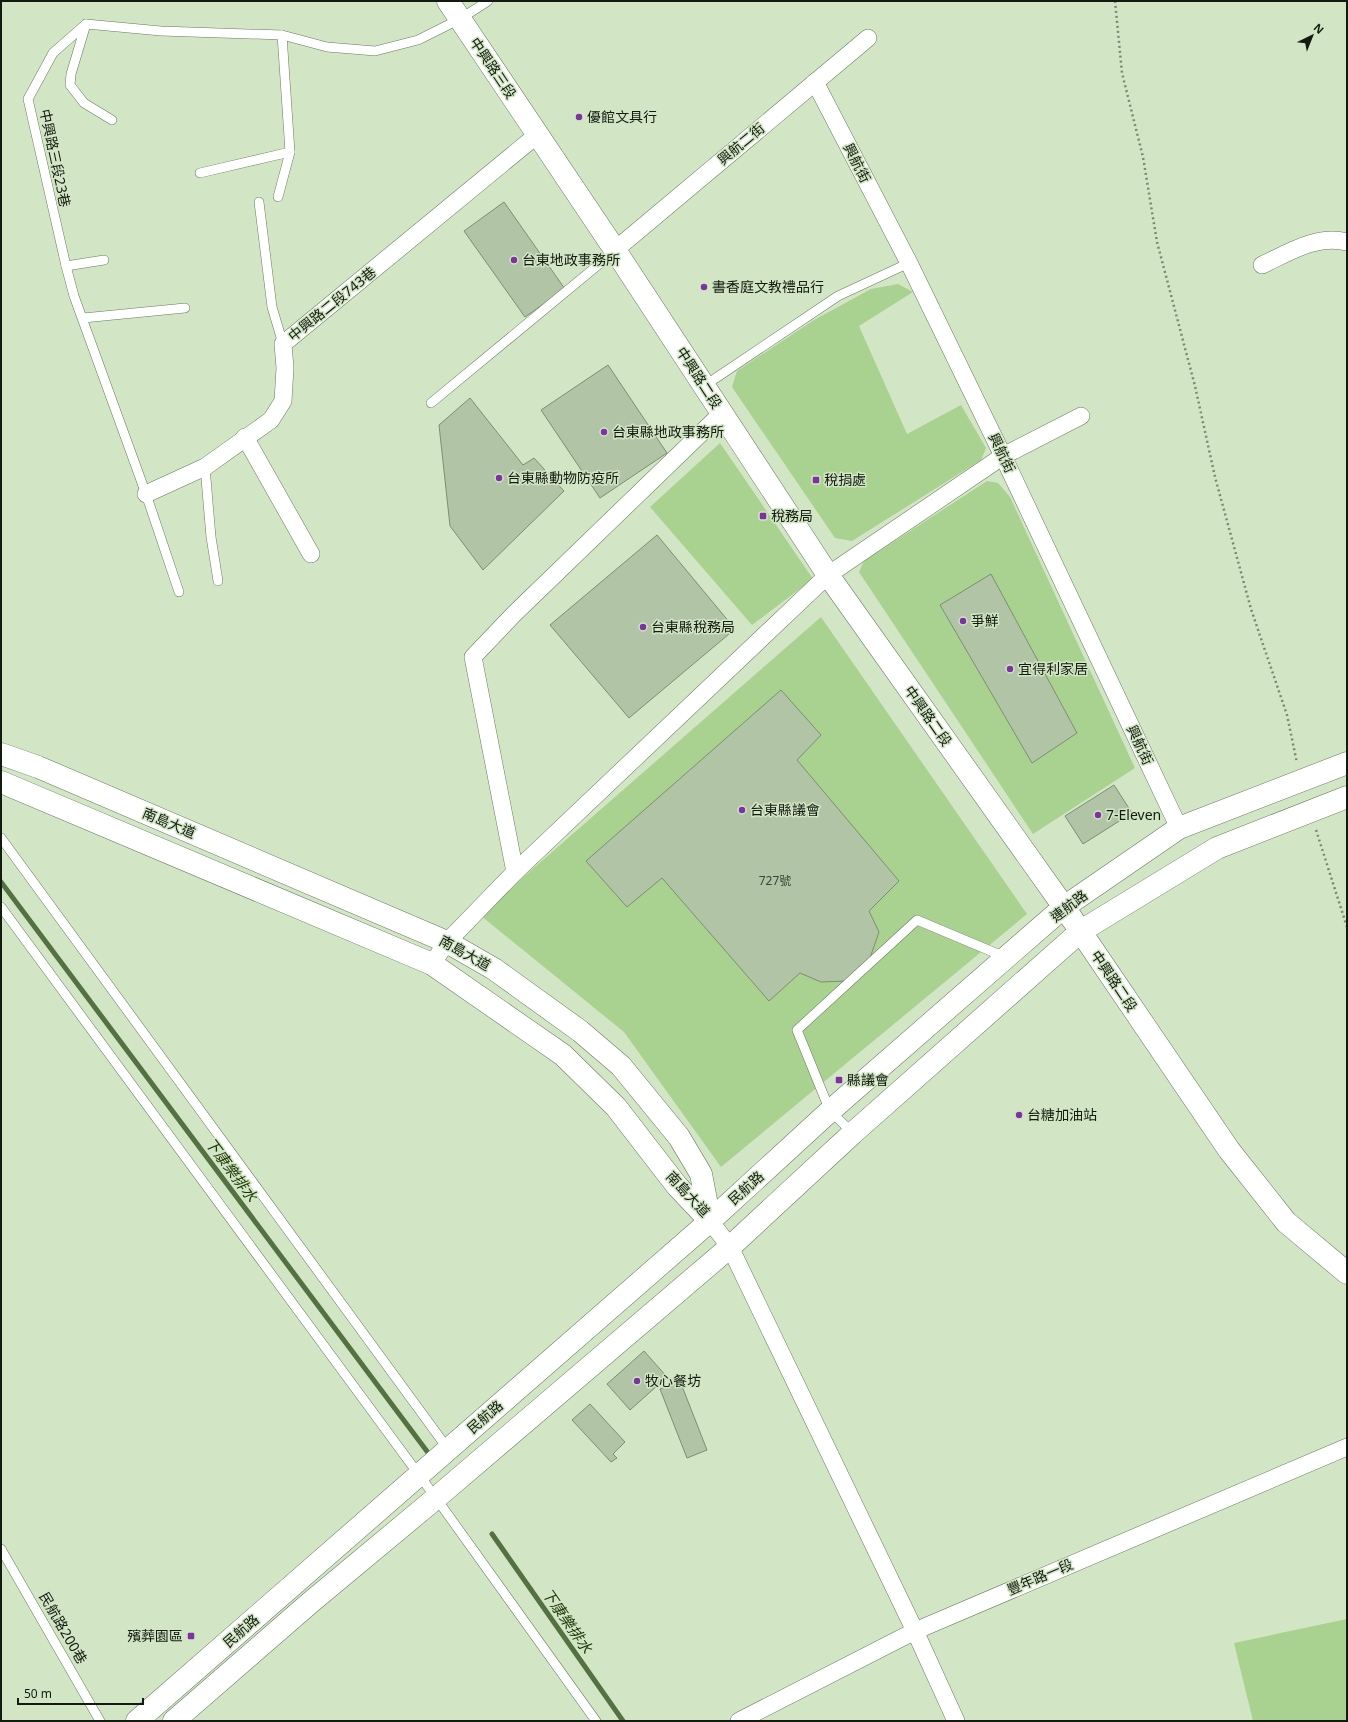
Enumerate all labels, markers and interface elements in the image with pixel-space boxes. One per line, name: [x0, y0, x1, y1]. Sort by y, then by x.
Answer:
north arrow: [1292, 16, 1332, 56]
text: N: [1311, 20, 1328, 37]
street label: 中興路三段: [466, 33, 521, 102]
street label: 中興路三段23巷: [36, 107, 75, 209]
place label: 優館文具行: [587, 107, 657, 126]
marker: 優館文具行: [574, 112, 584, 122]
street label: 興航二街: [713, 118, 768, 169]
street label: 興航街: [839, 140, 875, 186]
place label: 台東地政事務所: [522, 250, 620, 269]
marker: 台東地政事務所: [509, 255, 519, 265]
street label: 中興路二段743巷: [284, 262, 380, 345]
place label: 書香庭文教禮品行: [712, 277, 824, 296]
marker: 書香庭文教禮品行: [699, 282, 709, 292]
street label: 中興路二段: [672, 343, 726, 412]
place label: 台東縣地政事務所: [612, 422, 724, 441]
marker: 台東縣地政事務所: [599, 427, 609, 437]
street label: 興航街: [985, 430, 1020, 476]
place label: 台東縣動物防疫所: [507, 468, 619, 487]
place label: 稅捐處: [824, 470, 866, 489]
marker: 台東縣動物防疫所: [494, 473, 504, 483]
marker: 稅捐處: [811, 475, 821, 485]
place label: 稅務局: [771, 506, 813, 525]
marker: 稅務局: [758, 511, 768, 521]
place label: 爭鮮: [971, 611, 999, 630]
marker: 爭鮮: [958, 616, 968, 626]
place label: 台東縣稅務局: [651, 617, 735, 636]
marker: 台東縣稅務局: [638, 622, 648, 632]
place label: 宜得利家居: [1018, 659, 1088, 678]
marker: 宜得利家居: [1005, 664, 1015, 674]
street label: 中興路二段: [901, 682, 956, 750]
street label: 興航街: [1123, 722, 1158, 768]
place label: 台東縣議會: [750, 800, 820, 819]
street label: 南島大道: [140, 803, 199, 842]
marker: 台東縣議會: [737, 805, 747, 815]
place label: 7-Eleven: [1106, 805, 1161, 824]
marker: 7-Eleven: [1093, 810, 1103, 820]
house number: 727號: [759, 872, 791, 889]
street label: 連航路: [1046, 885, 1091, 926]
street label: 南島大道: [436, 931, 494, 974]
street label: 中興路二段: [1087, 946, 1142, 1015]
place label: 縣議會: [847, 1070, 889, 1089]
marker: 縣議會: [834, 1075, 844, 1085]
place label: 台糖加油站: [1027, 1105, 1097, 1124]
marker: 台糖加油站: [1014, 1110, 1024, 1120]
water label: 下康樂排水: [201, 1133, 263, 1206]
street label: 南島大道: [662, 1167, 714, 1221]
street label: 民航路: [724, 1167, 768, 1209]
place label: 牧心餐坊: [645, 1371, 701, 1390]
marker: 牧心餐坊: [632, 1376, 642, 1386]
street label: 民航路: [463, 1396, 507, 1438]
street label: 豐年路一段: [1004, 1554, 1076, 1599]
water label: 下康樂排水: [538, 1584, 598, 1658]
street label: 民航路200巷: [35, 1588, 92, 1667]
street label: 民航路: [219, 1610, 263, 1652]
place label: 殯葬園區: [127, 1626, 183, 1645]
marker: 殯葬園區: [186, 1631, 196, 1641]
scale bar: [18, 1680, 143, 1706]
text: 50 m: [24, 1685, 52, 1702]

